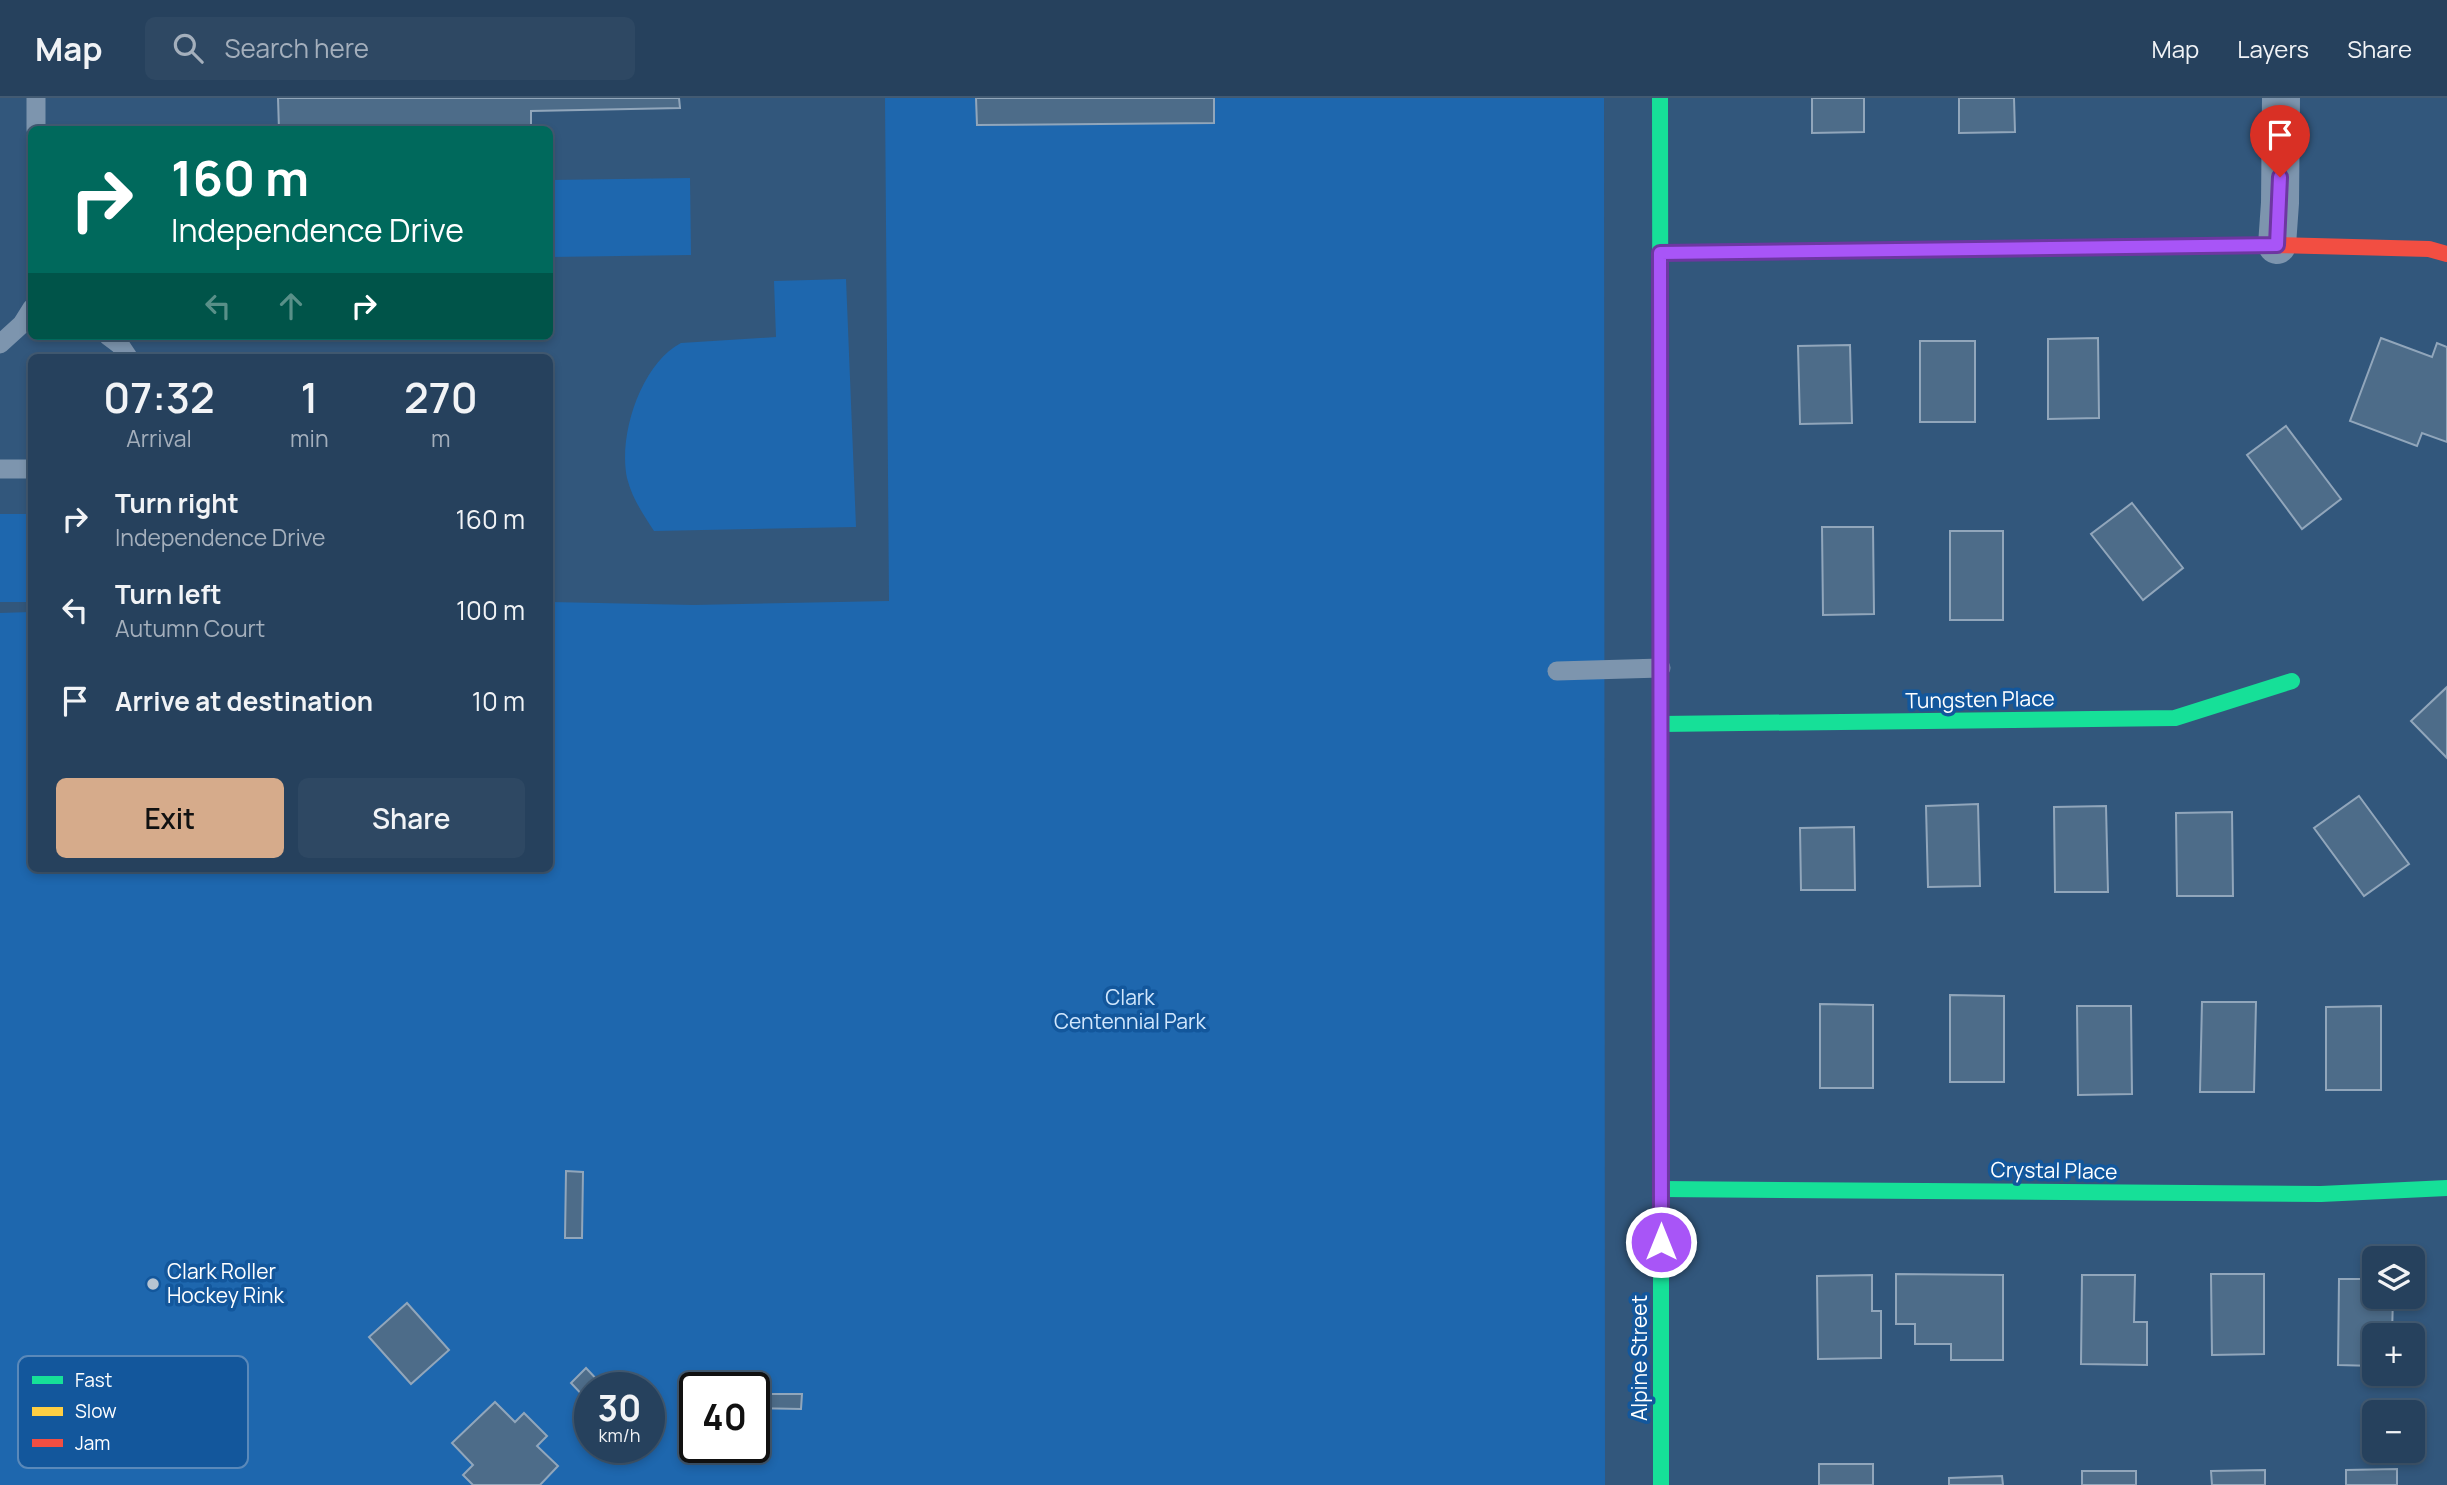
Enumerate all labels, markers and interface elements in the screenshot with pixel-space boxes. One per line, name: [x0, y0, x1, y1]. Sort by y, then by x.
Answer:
search box: [145, 17, 635, 80]
text: Map: [35, 26, 103, 71]
icon: search: [169, 29, 207, 67]
text: Search here: [225, 30, 369, 66]
text: Map: [2152, 32, 2199, 65]
text: Layers: [2237, 32, 2309, 65]
text: Share: [2347, 32, 2412, 65]
pin: [2250, 105, 2310, 177]
icon: arrive: [2261, 116, 2299, 154]
text: 160 m: [171, 144, 309, 211]
icon: right: [56, 154, 147, 245]
text: Independence Drive: [171, 208, 464, 252]
icon: left: [199, 287, 237, 325]
icon: ahead: [272, 287, 310, 325]
icon: right: [345, 287, 383, 325]
text: 07:32: [103, 368, 215, 426]
text: 1: [301, 368, 318, 426]
text: 270: [404, 368, 478, 426]
text: Arrival: [126, 422, 192, 454]
text: min: [290, 422, 329, 454]
text: m: [431, 422, 451, 454]
text: Turn right: [115, 485, 239, 521]
icon: right: [56, 500, 94, 538]
text: 160 m: [456, 501, 525, 537]
text: Independence Drive: [115, 521, 326, 553]
text: Turn left: [115, 576, 222, 612]
icon: left: [56, 591, 94, 629]
text: 100 m: [456, 592, 525, 628]
text: Autumn Court: [115, 612, 265, 644]
icon: arrive: [56, 682, 94, 720]
text: Arrive at destination: [115, 683, 373, 719]
text: 10 m: [472, 683, 525, 719]
street label: Tungsten Place: [1905, 684, 2055, 714]
button: Exit: [56, 778, 284, 858]
button: Share: [298, 778, 525, 858]
park label: Clark Centennial Park: [1054, 983, 1207, 1035]
street label: Crystal Place: [1990, 1155, 2118, 1185]
position arrow: [1624, 1205, 1698, 1279]
map controls: [2362, 1246, 2425, 1463]
button: layers: [2362, 1246, 2425, 1309]
place label: Clark Roller Hockey Rink: [167, 1257, 285, 1309]
marker: Clark Roller Hockey Rink: [145, 1276, 161, 1292]
street label: Alpine Street: [1625, 1295, 1653, 1421]
button: +: [2362, 1323, 2425, 1386]
legend: [18, 1356, 248, 1468]
text: Fast: [75, 1367, 112, 1393]
speed limit sign: 40: [679, 1372, 770, 1463]
text: 30: [598, 1384, 641, 1432]
text: Slow: [75, 1398, 117, 1424]
button: −: [2362, 1400, 2425, 1463]
text: km/h: [599, 1423, 640, 1447]
text: Jam: [75, 1430, 110, 1456]

